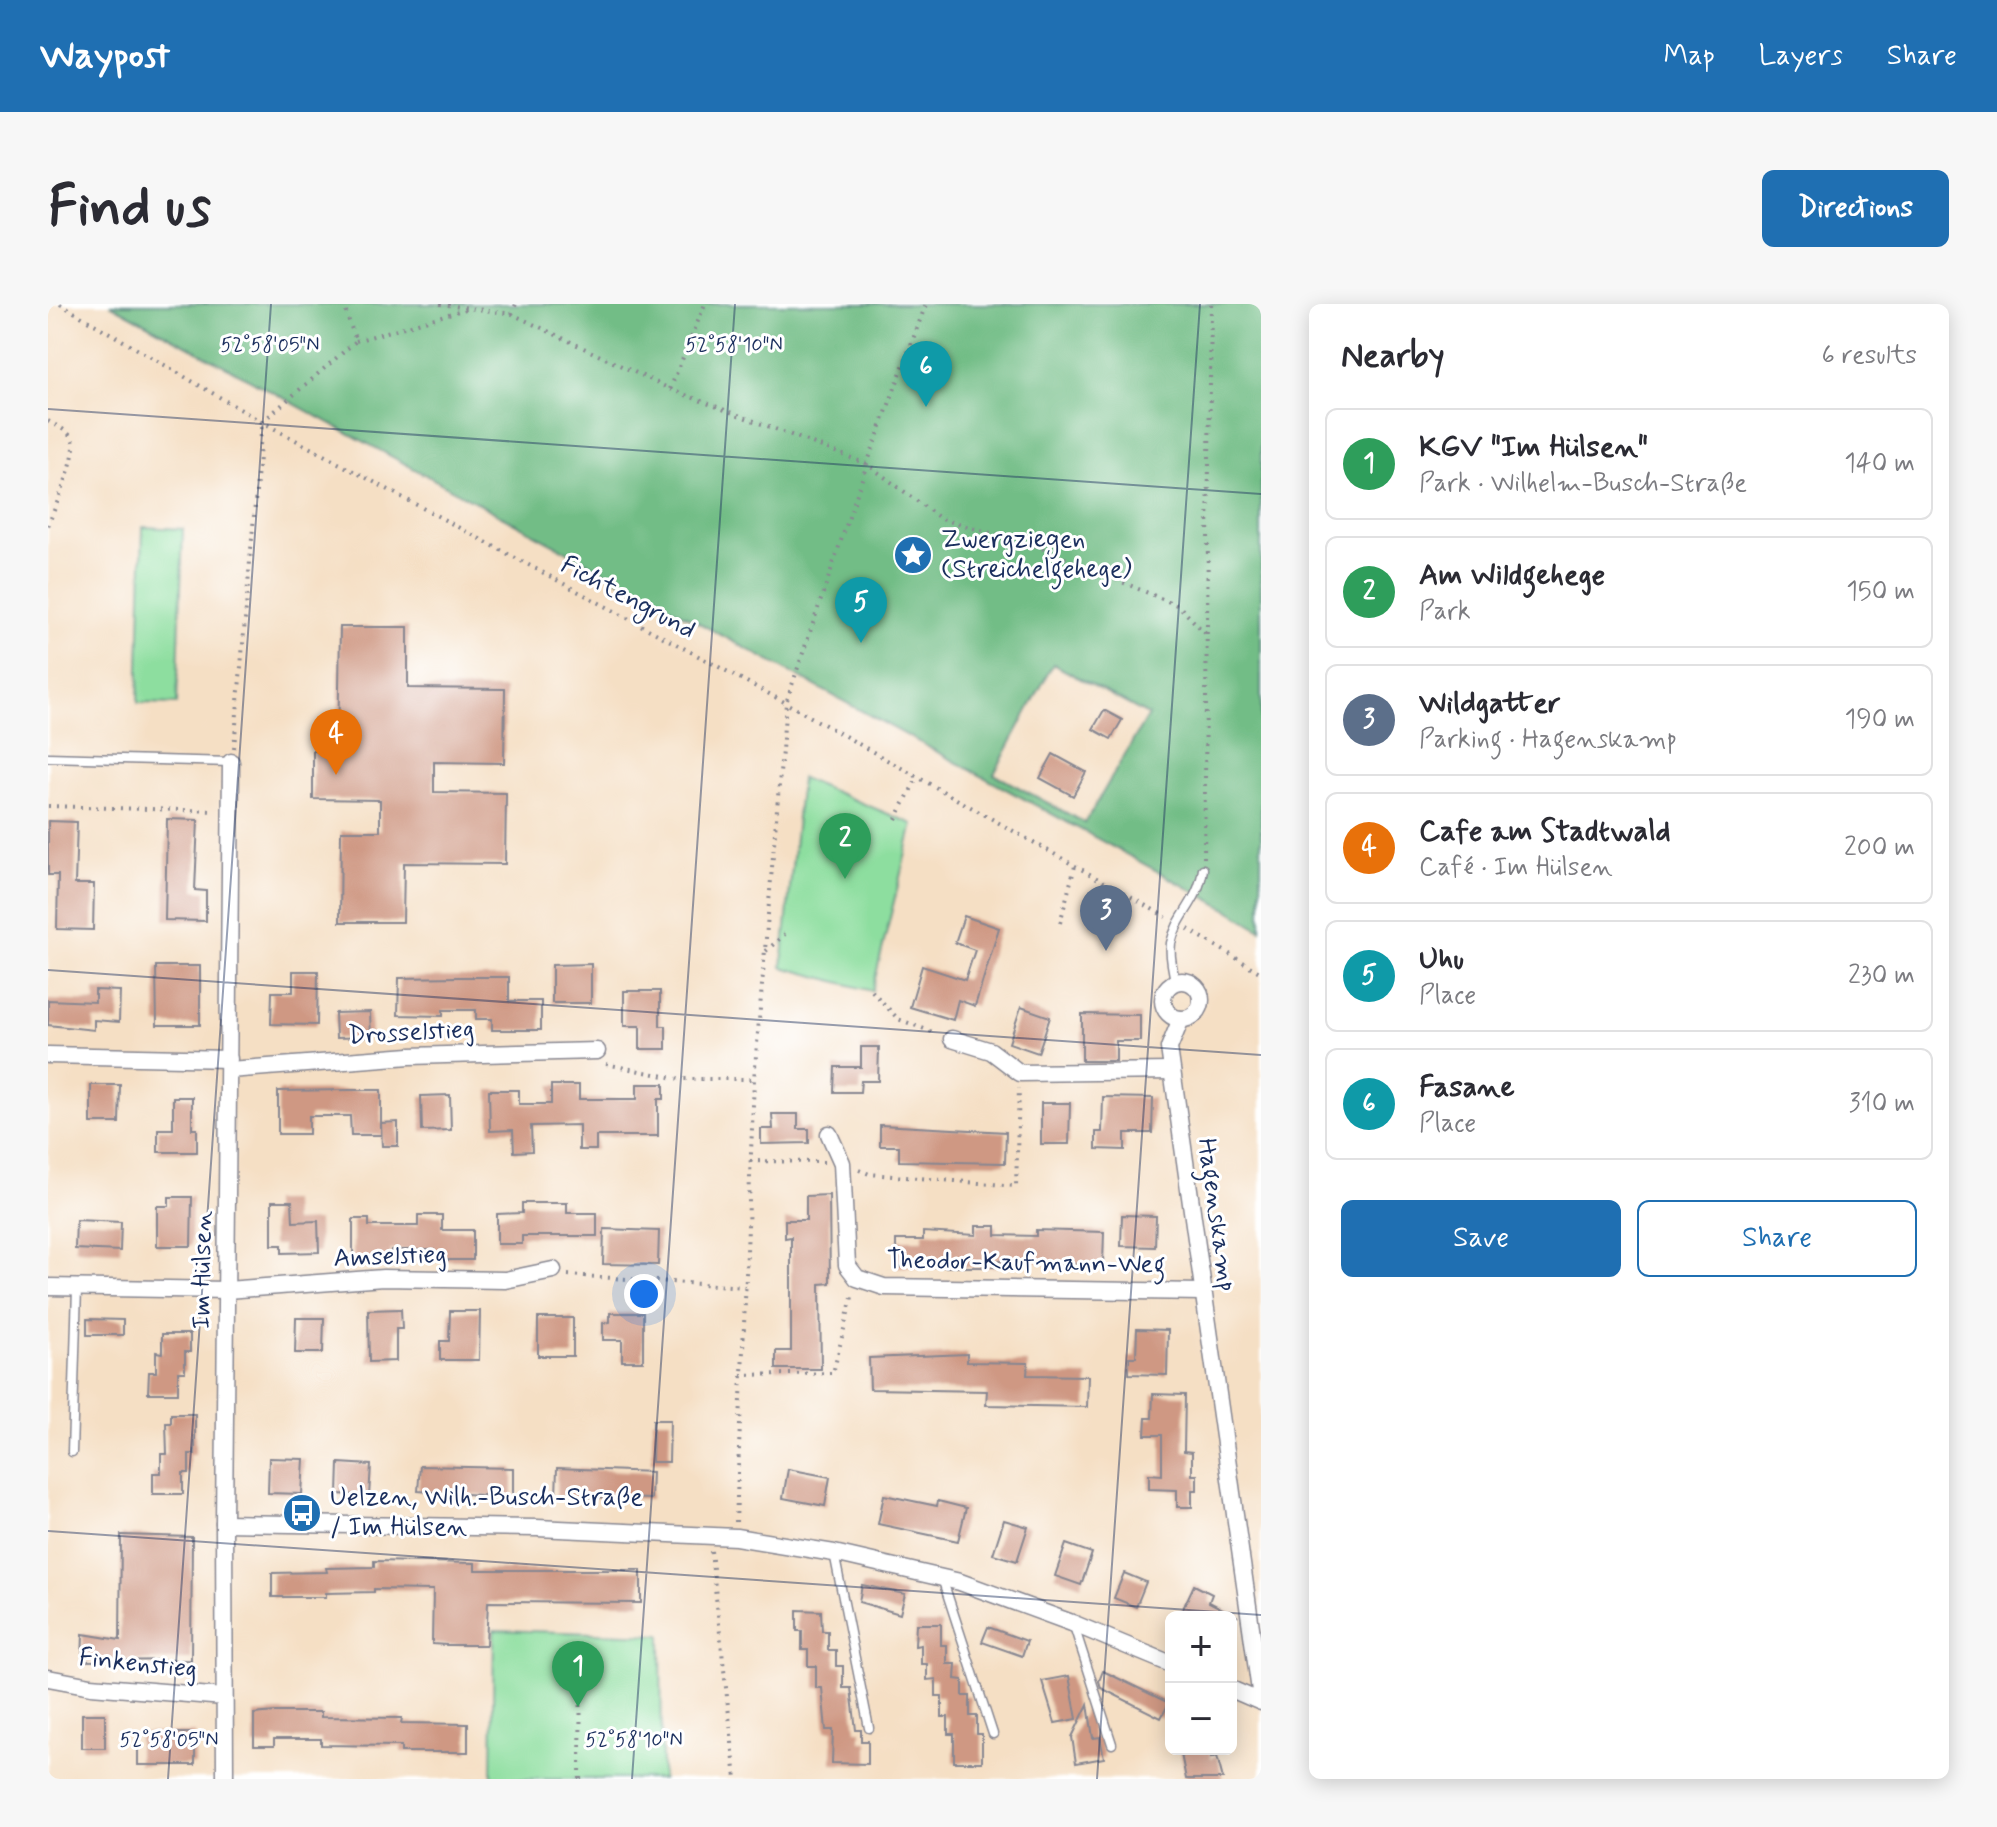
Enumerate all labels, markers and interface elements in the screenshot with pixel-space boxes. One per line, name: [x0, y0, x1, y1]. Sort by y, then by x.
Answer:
text: Waypost: [40, 32, 170, 81]
text: Map: [1664, 38, 1715, 75]
text: Layers: [1759, 38, 1843, 75]
text: Share: [1887, 38, 1957, 75]
button: Directions: [1762, 170, 1949, 247]
text: Find us: [48, 172, 211, 245]
text: 52°58'05"N: [221, 332, 319, 359]
text: 52°58'10"N: [685, 332, 783, 359]
text: Nearby: [1341, 334, 1445, 379]
text: 6 results: [1822, 339, 1917, 373]
pin: 6: [900, 341, 952, 407]
text: KGV "Im Hülsen": [1419, 428, 1648, 467]
text: 1: [1363, 447, 1375, 481]
text: 140 m: [1844, 447, 1915, 481]
text: Park · Wilhelm-Busch-Straße: [1419, 467, 1747, 501]
place label: Zwergziegen (Streichelgehege): [941, 523, 1132, 590]
place icon: Zwergziegen (Streichelgehege): [892, 534, 934, 576]
street label: Fichtengrund: [554, 548, 701, 650]
text: Am Wildgehege: [1419, 556, 1605, 595]
text: 2: [1363, 575, 1375, 609]
text: 150 m: [1846, 575, 1915, 609]
pin: 5: [835, 577, 887, 643]
text: Park: [1419, 595, 1471, 629]
text: Wildgatter: [1419, 684, 1561, 723]
text: 3: [1363, 703, 1375, 737]
text: 190 m: [1845, 703, 1915, 737]
pin: 4: [310, 709, 362, 775]
text: Parking · Hagenskamp: [1419, 723, 1677, 757]
text: Cafe am Stadtwald: [1419, 812, 1671, 851]
pin: 2: [819, 813, 871, 879]
text: 4: [1361, 831, 1377, 865]
text: 200 m: [1844, 831, 1915, 865]
text: Café · Im Hülsen: [1419, 851, 1613, 885]
pin: 3: [1080, 885, 1132, 951]
text: Uhu: [1419, 940, 1464, 979]
text: 5: [1361, 959, 1377, 993]
text: 230 m: [1848, 959, 1915, 993]
text: Place: [1419, 979, 1476, 1013]
street label: Drosselstieg: [347, 1013, 475, 1053]
text: Fasane: [1419, 1068, 1515, 1107]
text: 6: [1362, 1087, 1376, 1121]
text: 310 m: [1849, 1087, 1915, 1121]
text: Place: [1419, 1107, 1476, 1141]
street label: Hagenskamp: [1185, 1136, 1244, 1295]
button: Save: [1341, 1200, 1621, 1277]
button: Share: [1637, 1200, 1917, 1277]
street label: Im Hülsen: [185, 1210, 221, 1330]
street label: Amselstieg: [333, 1238, 447, 1276]
street label: Theodor-Kaufmann-Weg: [886, 1244, 1166, 1285]
your location: [624, 1274, 664, 1314]
place label: Uelzen, Wilh.-Busch-Straße / Im Hülsen: [330, 1481, 643, 1545]
bus stop icon: Uelzen, Wilh.-Busch-Straße / Im Hülsen: [281, 1492, 323, 1534]
map controls: [1165, 1611, 1237, 1755]
button: +: [1165, 1611, 1237, 1683]
street label: Finkenstieg: [77, 1641, 199, 1687]
pin: 1: [552, 1641, 604, 1707]
button: −: [1165, 1683, 1237, 1755]
text: 52°58'05"N: [120, 1727, 218, 1754]
text: 52°58'10"N: [585, 1727, 683, 1754]

